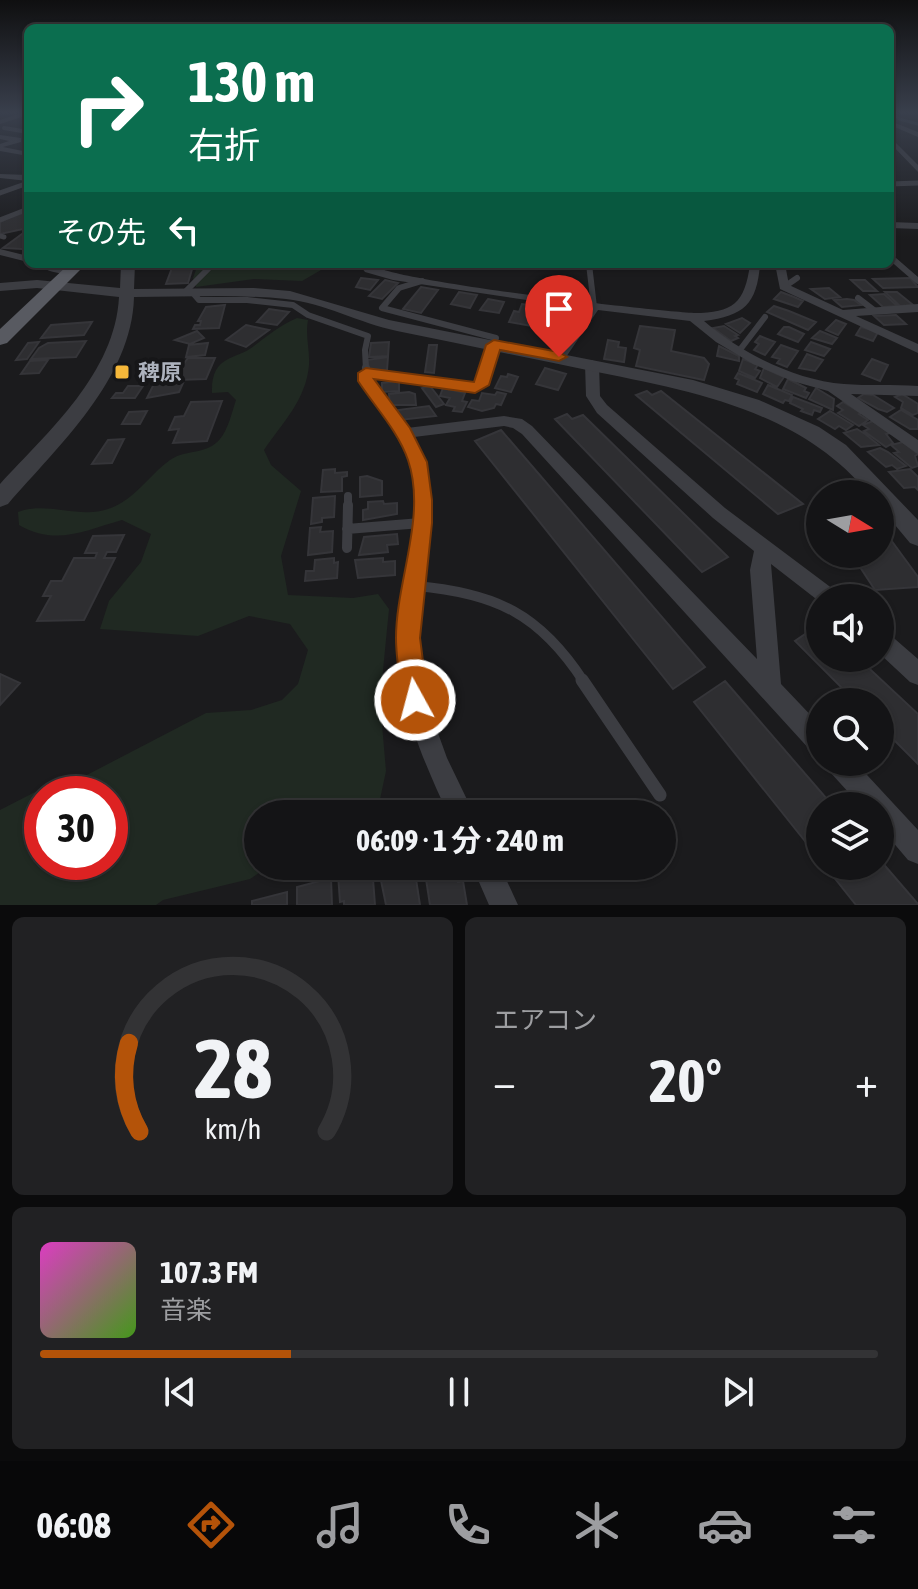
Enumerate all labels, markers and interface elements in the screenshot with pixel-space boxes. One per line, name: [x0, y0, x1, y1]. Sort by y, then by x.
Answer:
text: 130 m: [188, 50, 315, 114]
icon: right: [56, 56, 160, 160]
text: 右折: [188, 124, 260, 166]
icon: left: [162, 208, 206, 252]
text: その先: [56, 215, 146, 249]
pin: [525, 275, 593, 357]
icon: arrive: [537, 287, 581, 331]
place label: 稗原: [138, 359, 182, 385]
marker: 稗原: [113, 363, 131, 381]
north arrow: [806, 480, 894, 568]
map controls: [806, 480, 894, 880]
button: sound: [806, 584, 894, 672]
position arrow: [373, 658, 457, 742]
button: search: [806, 688, 894, 776]
speed limit sign: 30: [24, 776, 128, 880]
button: layers: [806, 792, 894, 880]
text: 06:09 · 1 分 · 240 m: [356, 823, 564, 857]
text: エアコン: [493, 1005, 597, 1035]
text: 28: [193, 1020, 272, 1116]
text: 20°: [649, 1046, 722, 1115]
text: −: [493, 1056, 516, 1106]
text: +: [855, 1056, 878, 1106]
text: km/h: [204, 1112, 261, 1145]
text: 107.3 FM: [160, 1255, 258, 1289]
text: 音楽: [160, 1295, 212, 1325]
icon: previous: [158, 1370, 202, 1414]
icon: pause: [437, 1370, 481, 1414]
icon: next: [716, 1370, 760, 1414]
icon: directions: [183, 1497, 239, 1553]
icon: music: [312, 1497, 368, 1553]
icon: phone: [440, 1497, 496, 1553]
icon: climate: [569, 1497, 625, 1553]
icon: car: [697, 1497, 753, 1553]
icon: filters: [826, 1497, 882, 1553]
text: 06:08: [36, 1504, 111, 1546]

